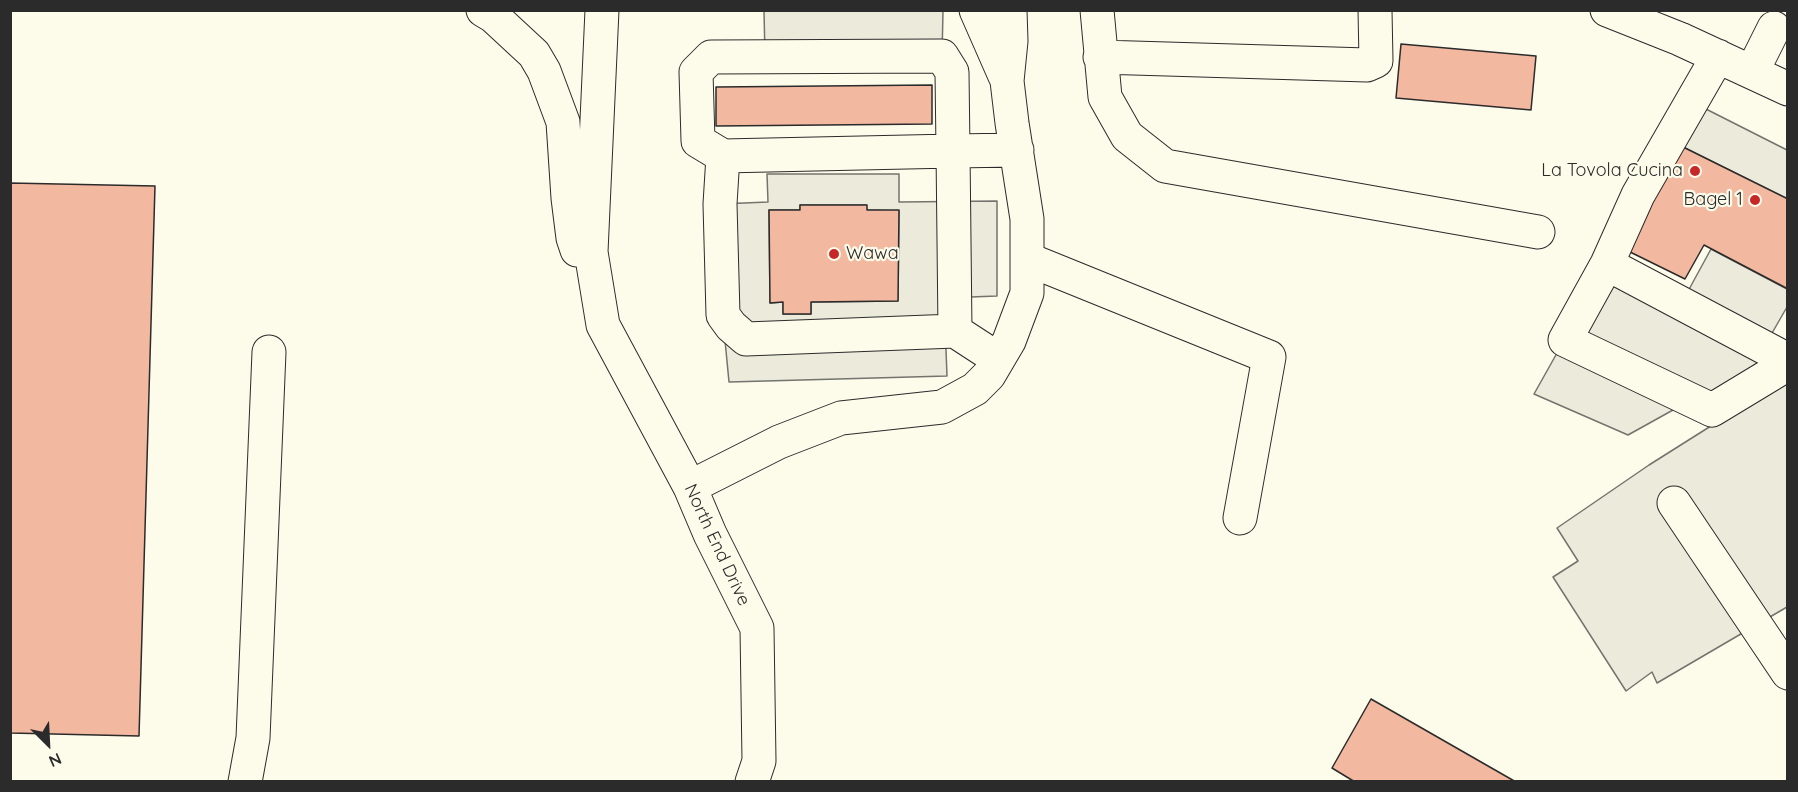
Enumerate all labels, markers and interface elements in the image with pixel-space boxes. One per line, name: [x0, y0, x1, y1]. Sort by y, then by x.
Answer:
place label: La Tovola Cucina: [1541, 160, 1683, 182]
marker: La Tovola Cucina: [1688, 164, 1702, 178]
place label: Bagel 1: [1684, 189, 1743, 211]
marker: Bagel 1: [1748, 193, 1762, 207]
place label: Wawa: [846, 243, 899, 265]
marker: Wawa: [827, 247, 841, 261]
street label: North End Drive: [679, 481, 755, 609]
north arrow: [18, 714, 78, 774]
text: N: [46, 749, 65, 772]

